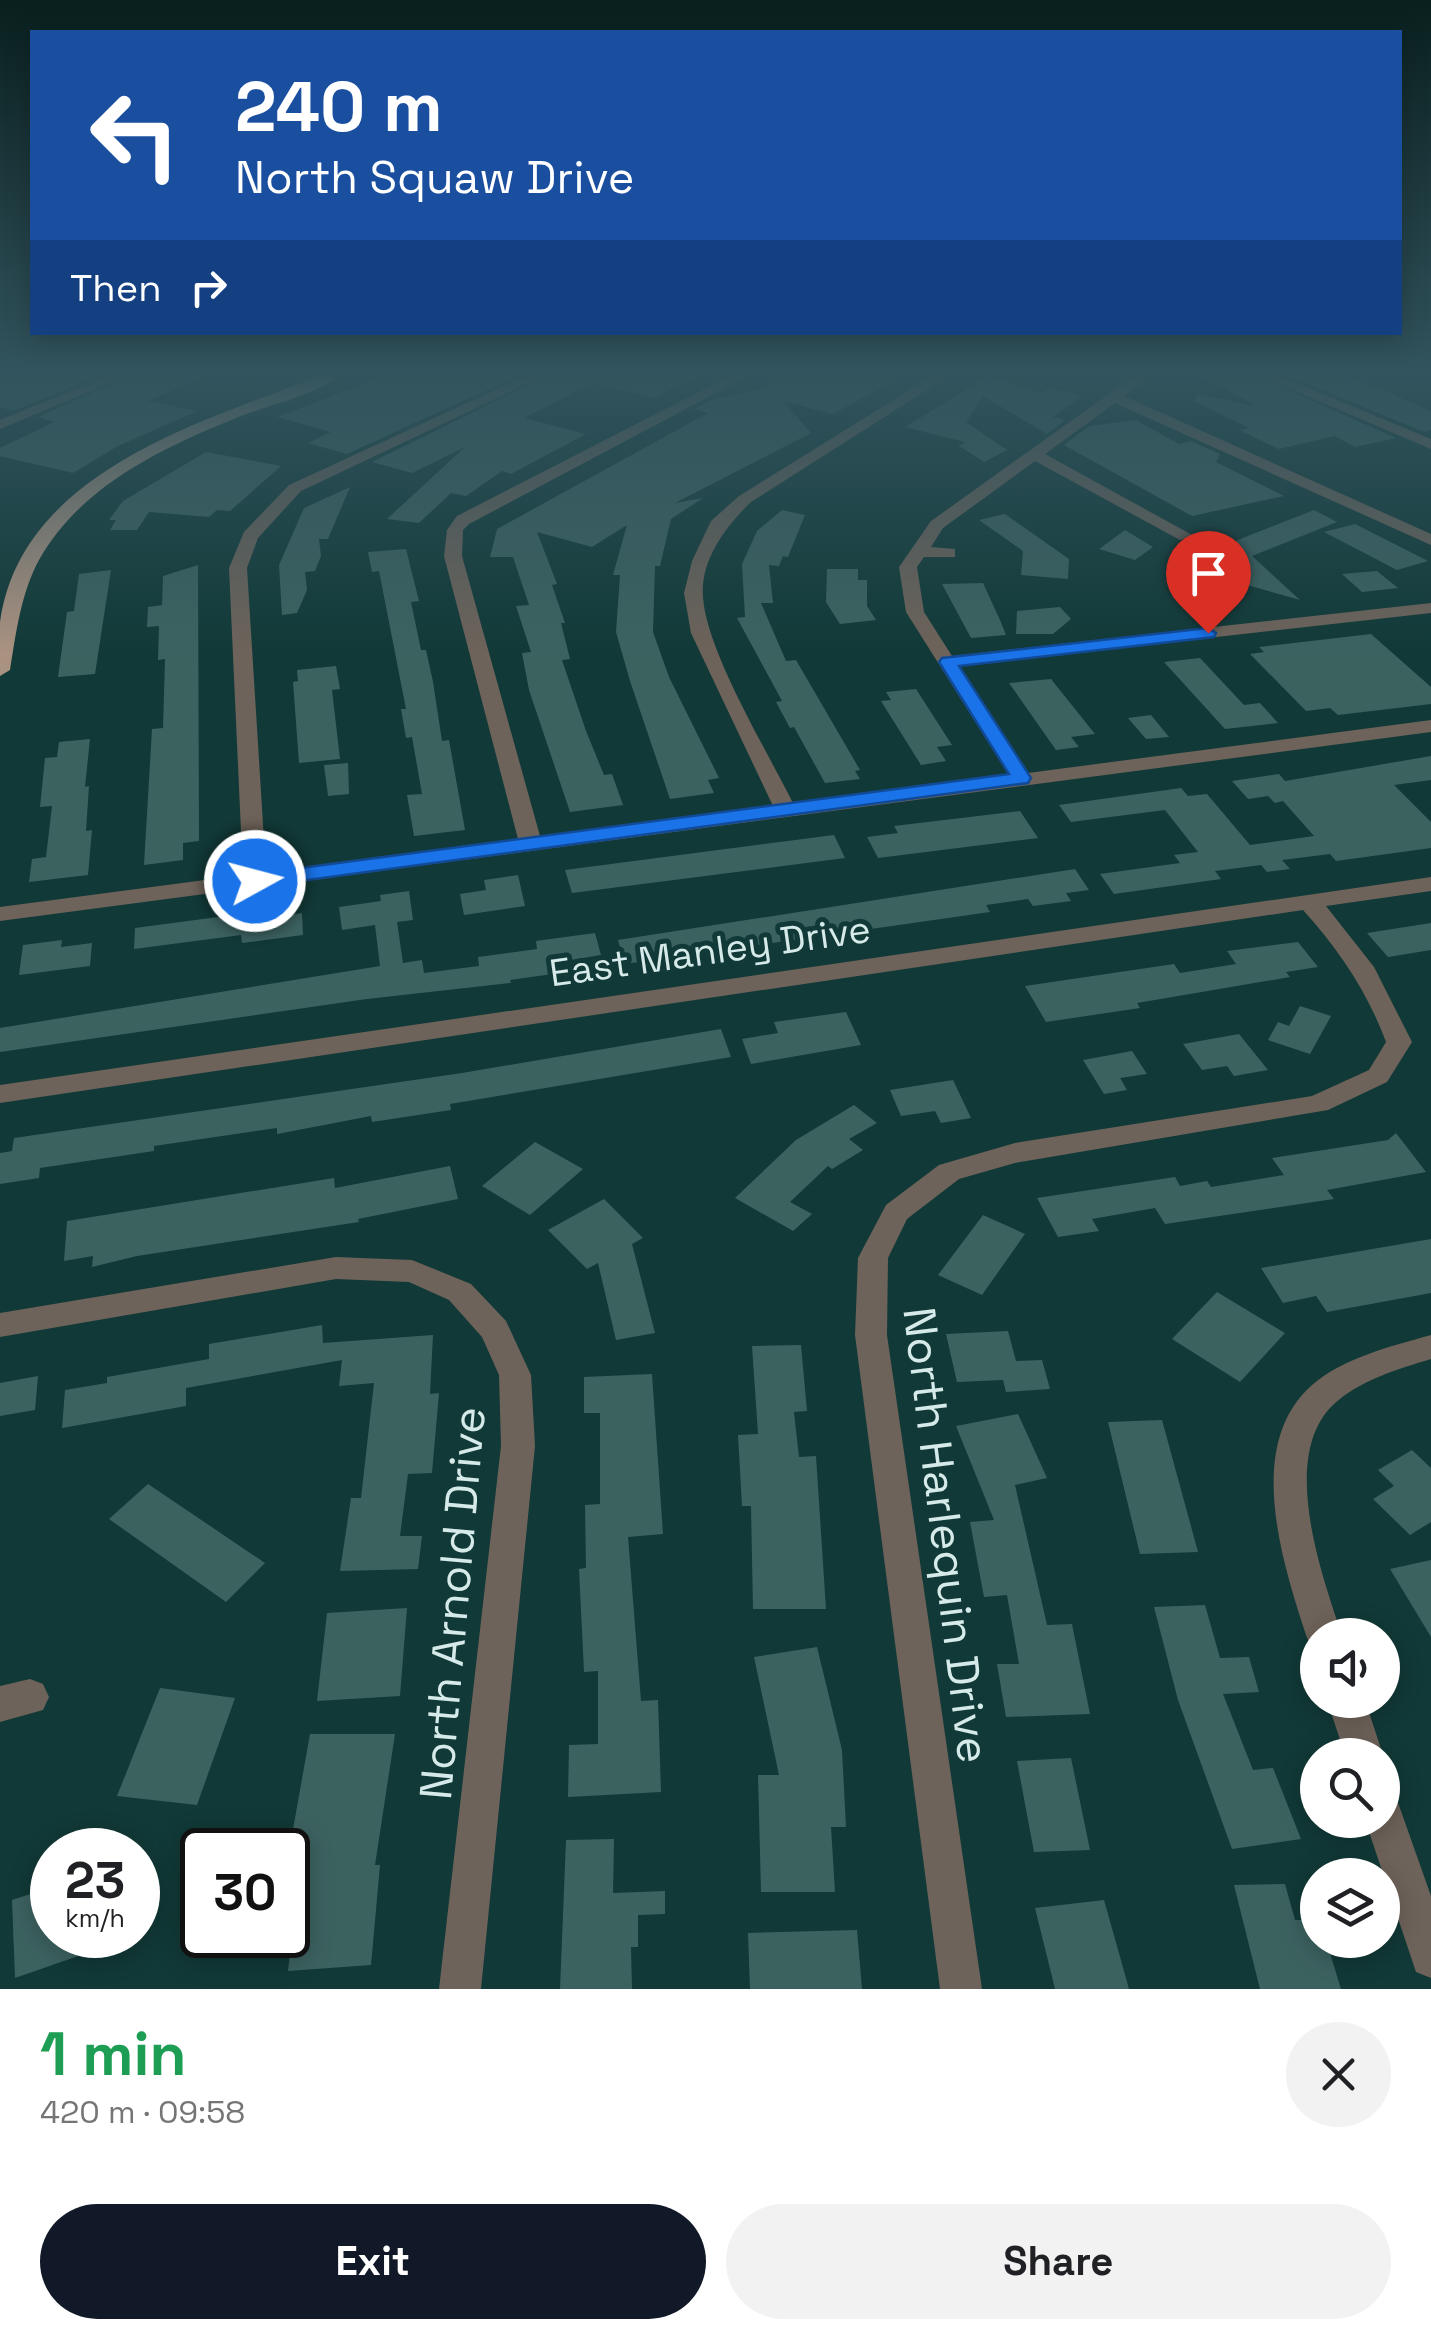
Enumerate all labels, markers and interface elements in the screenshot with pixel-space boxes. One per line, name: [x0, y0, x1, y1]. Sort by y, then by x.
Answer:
text: 240 m: [235, 62, 443, 151]
icon: left: [70, 70, 200, 200]
text: North Squaw Drive: [235, 149, 634, 206]
icon: right: [181, 260, 236, 315]
text: Then: [70, 264, 161, 312]
pin: [1166, 531, 1251, 634]
icon: arrive: [1181, 546, 1236, 601]
position arrow: [203, 829, 307, 933]
street label: East Manley Drive: [546, 905, 874, 997]
street label: North Harlequin Drive: [890, 1304, 1003, 1766]
street label: North Arnold Drive: [407, 1404, 498, 1802]
map controls: [1300, 1618, 1400, 1958]
button: sound: [1300, 1618, 1400, 1718]
button: search: [1300, 1738, 1400, 1838]
speed limit sign: 30: [180, 1828, 310, 1958]
text: 23: [65, 1849, 125, 1913]
button: layers: [1300, 1858, 1400, 1958]
text: km/h: [65, 1902, 125, 1934]
text: 1 min: [40, 2016, 187, 2093]
button: close: [1286, 2022, 1391, 2127]
text: 420 m · 09:58: [40, 2092, 245, 2132]
button: Exit: [40, 2204, 706, 2319]
button: Share: [726, 2204, 1391, 2319]

